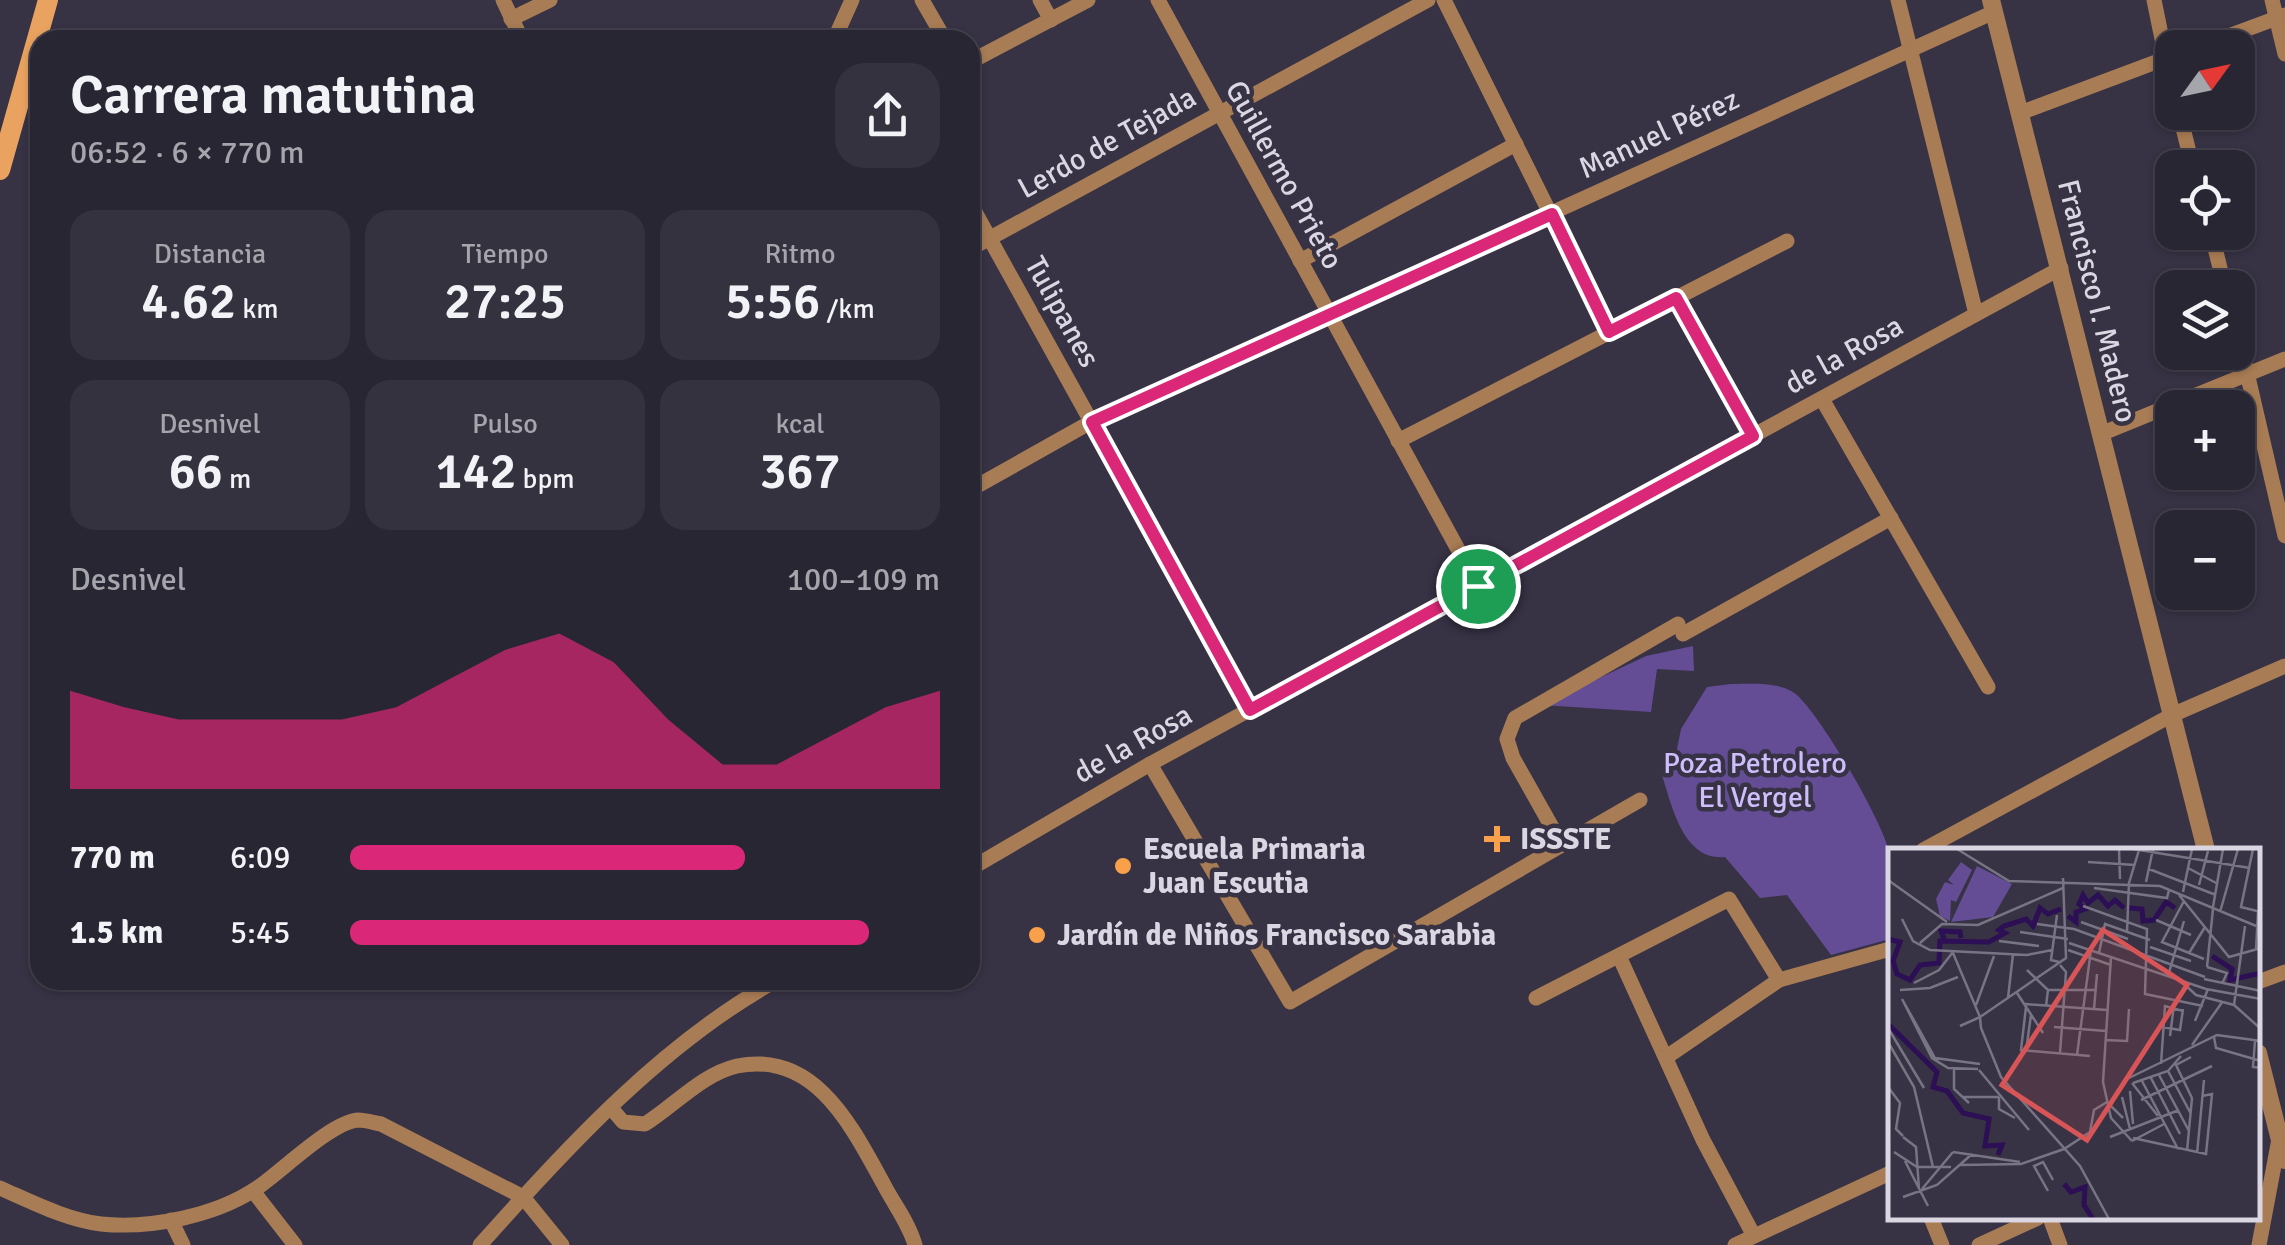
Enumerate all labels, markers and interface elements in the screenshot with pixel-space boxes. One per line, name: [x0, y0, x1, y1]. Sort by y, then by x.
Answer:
north arrow: [2155, 30, 2255, 130]
map controls: [2155, 30, 2255, 610]
text: Carrera matutina: [70, 61, 476, 129]
button: share: [835, 63, 940, 168]
street label: Guillermo Prieto: [1217, 74, 1351, 276]
street label: Lerdo de Tejada: [1011, 79, 1203, 207]
street label: Manuel Pérez: [1573, 81, 1745, 187]
text: 06:52 · 6 × 770 m: [70, 133, 305, 172]
button: locate: [2155, 150, 2255, 250]
street label: Francisco I. Madero: [2049, 176, 2145, 426]
text: Distancia: [154, 237, 266, 271]
text: Tiempo: [461, 237, 549, 271]
text: Ritmo: [765, 237, 835, 271]
street label: Tulipanes: [1016, 250, 1108, 374]
button: layers: [2155, 270, 2255, 370]
text: 4.62: [141, 271, 236, 333]
text: 27:25: [444, 271, 566, 333]
text: 5:56: [725, 271, 820, 333]
text: km: [236, 292, 279, 326]
text: /km: [820, 292, 875, 326]
street label: de la Rosa: [1778, 307, 1910, 403]
button: +: [2155, 390, 2255, 490]
text: Desnivel: [159, 407, 261, 441]
text: Pulso: [472, 407, 538, 441]
text: kcal: [775, 407, 825, 441]
text: 66: [169, 441, 223, 503]
text: 142: [435, 441, 516, 503]
text: 367: [759, 441, 841, 503]
text: m: [223, 462, 251, 496]
text: bpm: [516, 462, 575, 496]
button: −: [2155, 510, 2255, 610]
pin: [1436, 544, 1521, 629]
icon: arrive: [1451, 559, 1506, 614]
text: Desnivel: [70, 560, 186, 599]
text: 100–109 m: [787, 560, 940, 599]
street label: de la Rosa: [1067, 696, 1199, 792]
park label: Poza Petrolero El Vergel: [1663, 745, 1847, 816]
place label: ISSSTE: [1520, 821, 1611, 858]
marker: ISSSTE: [1484, 826, 1510, 852]
place label: Escuela Primaria Juan Escutia: [1143, 831, 1366, 902]
text: 770 m: [70, 838, 155, 877]
text: 6:09: [230, 838, 290, 877]
inset map: [1888, 848, 2260, 1220]
marker: Escuela Primaria Juan Escutia: [1112, 855, 1134, 877]
text: 1.5 km: [70, 913, 163, 952]
text: 5:45: [230, 913, 290, 952]
place label: Jardín de Niños Francisco Sarabia: [1057, 917, 1496, 954]
marker: Jardín de Niños Francisco Sarabia: [1026, 924, 1048, 946]

